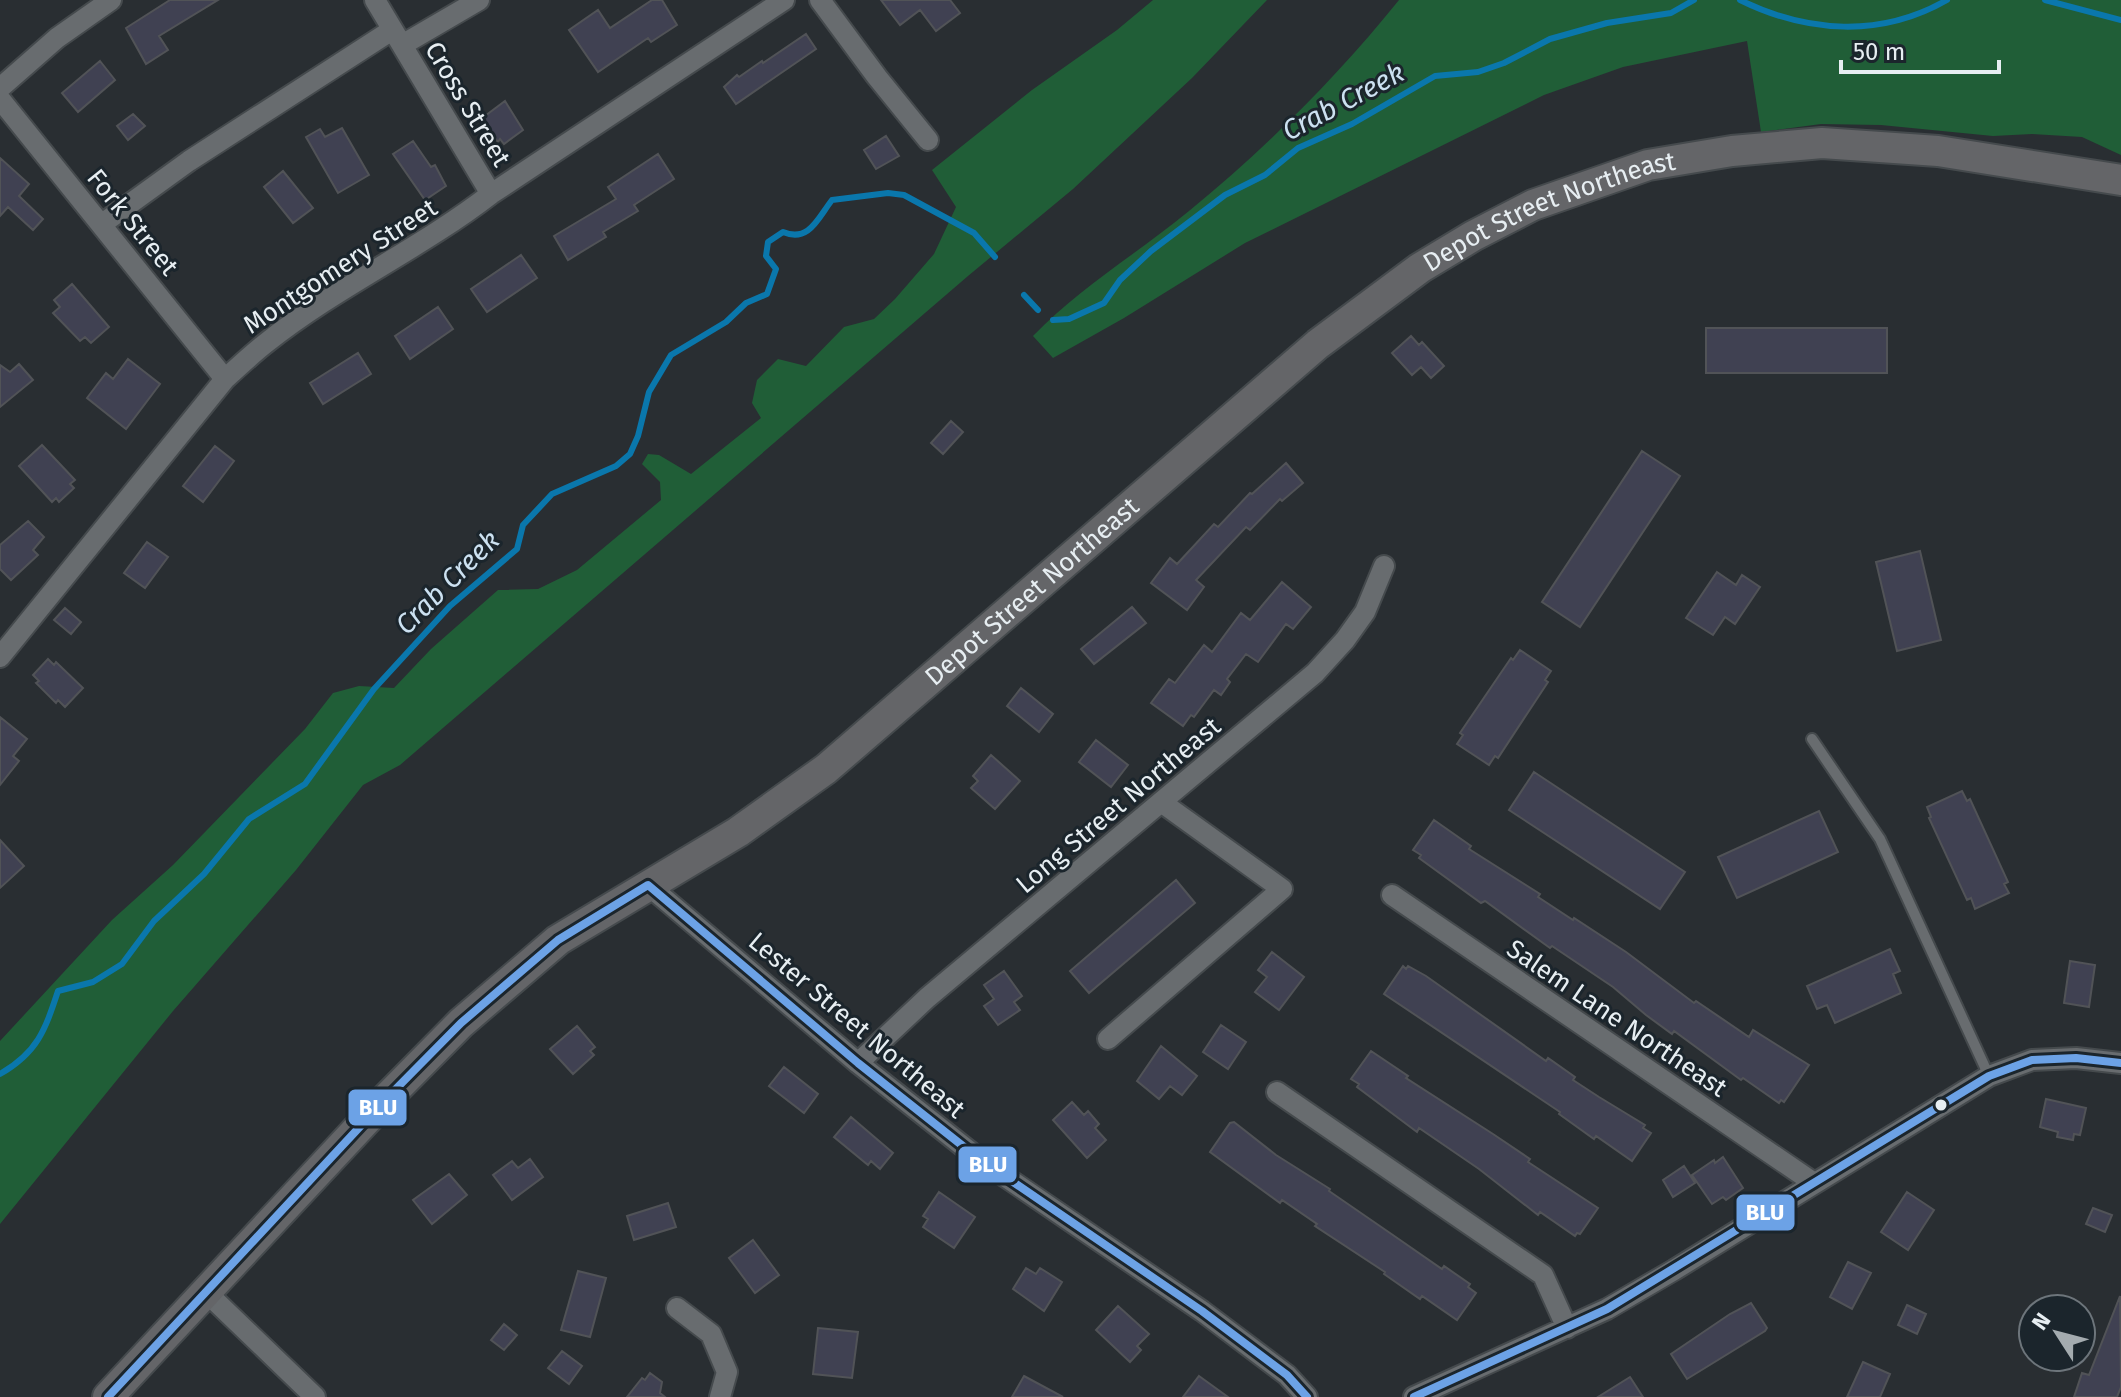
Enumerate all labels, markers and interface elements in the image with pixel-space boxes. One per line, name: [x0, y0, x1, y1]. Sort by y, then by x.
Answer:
scale bar: [1841, 24, 1999, 74]
street label: Cross Street: [418, 36, 517, 173]
text: 50 m: [1853, 38, 1905, 66]
water label: Crab Creek: [1277, 56, 1410, 147]
street label: Depot Street Northeast: [1418, 146, 1678, 278]
street label: Fork Street: [80, 163, 185, 282]
street label: Montgomery Street: [238, 192, 443, 341]
street label: Depot Street Northeast: [919, 491, 1146, 692]
water label: Crab Creek: [389, 524, 506, 641]
street label: Long Street Northeast: [1010, 710, 1227, 900]
street label: Lester Street Northeast: [742, 926, 972, 1125]
street label: Salem Lane Northeast: [1501, 933, 1733, 1104]
line badge: BLU: [347, 1088, 408, 1127]
text: BLU: [359, 1094, 397, 1121]
unlabelled marker: [1933, 1097, 1949, 1113]
line badge: BLU: [957, 1145, 1018, 1184]
text: BLU: [969, 1151, 1007, 1178]
line badge: BLU: [1735, 1193, 1796, 1232]
text: BLU: [1746, 1199, 1784, 1226]
north arrow: [2017, 1293, 2097, 1373]
text: N: [2026, 1308, 2056, 1335]

